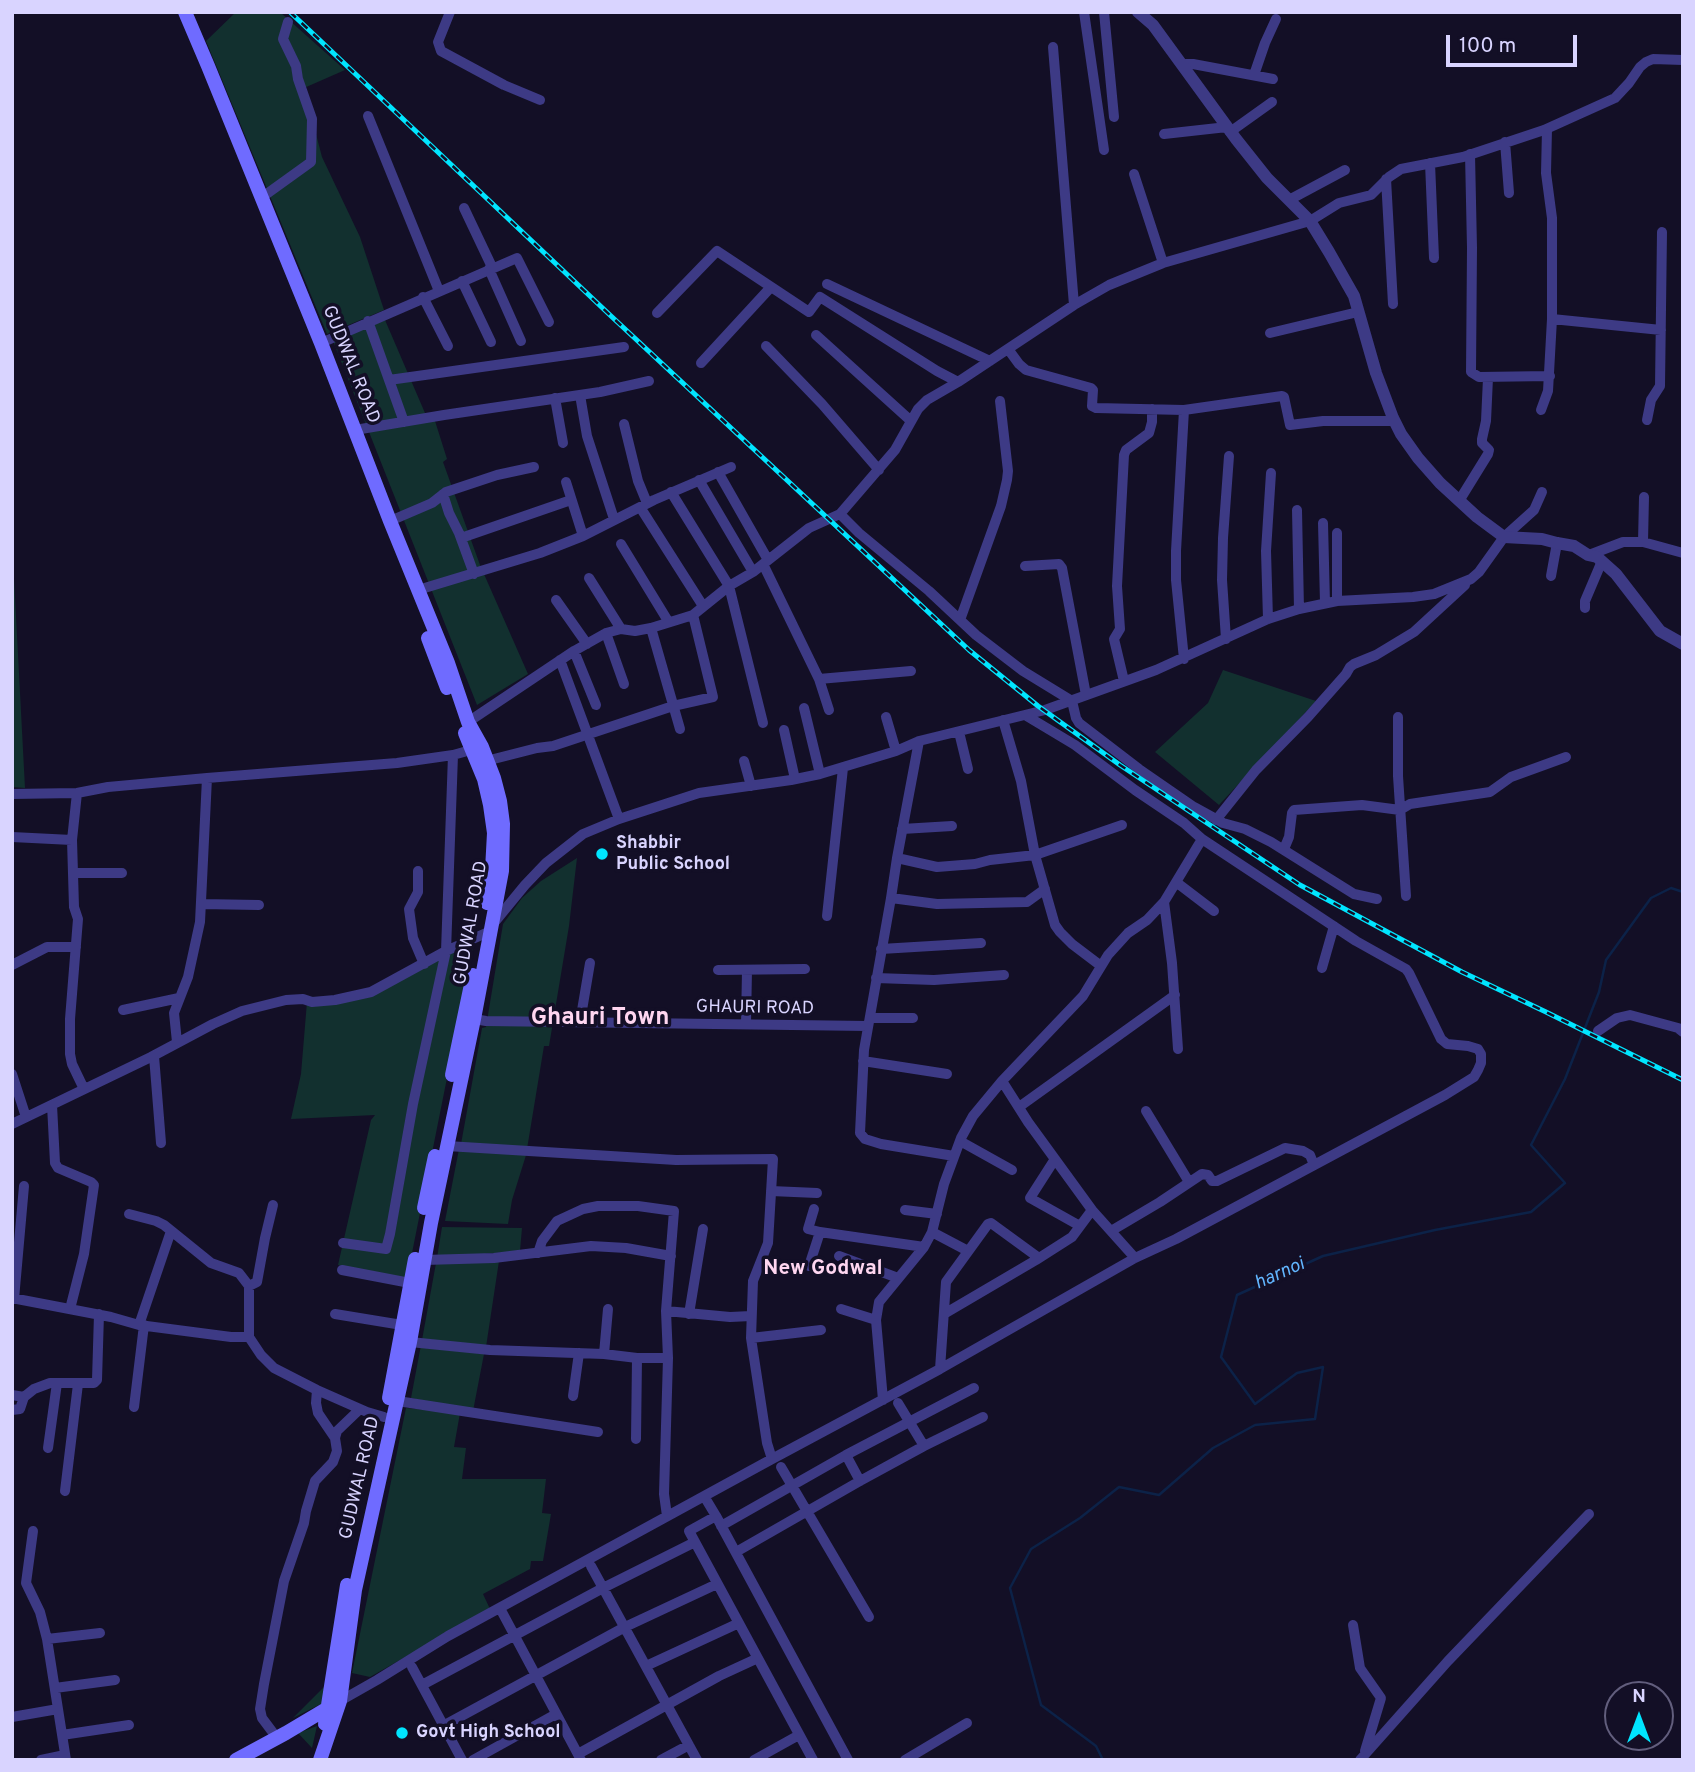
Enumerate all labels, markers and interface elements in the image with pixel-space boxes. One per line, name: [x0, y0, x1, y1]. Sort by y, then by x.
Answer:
scale bar: [1450, 21, 1581, 65]
text: 100 m: [1459, 33, 1516, 60]
street label: GUDWAL ROAD: [316, 303, 384, 427]
place label: Shabbir Public School: [616, 833, 730, 876]
marker: Shabbir Public School: [594, 846, 610, 862]
street label: GUDWAL ROAD: [450, 859, 494, 987]
street label: GHAURI ROAD: [696, 997, 814, 1021]
district label: Ghauri Town: [531, 1005, 669, 1033]
water label: harnoi: [1251, 1254, 1309, 1296]
district label: New Godwal: [763, 1257, 883, 1283]
street label: GUDWAL ROAD: [336, 1414, 386, 1542]
north arrow: [1604, 1681, 1674, 1751]
text: N: [1632, 1685, 1646, 1709]
place label: Govt High School: [416, 1722, 561, 1744]
marker: Govt High School: [394, 1725, 410, 1741]

